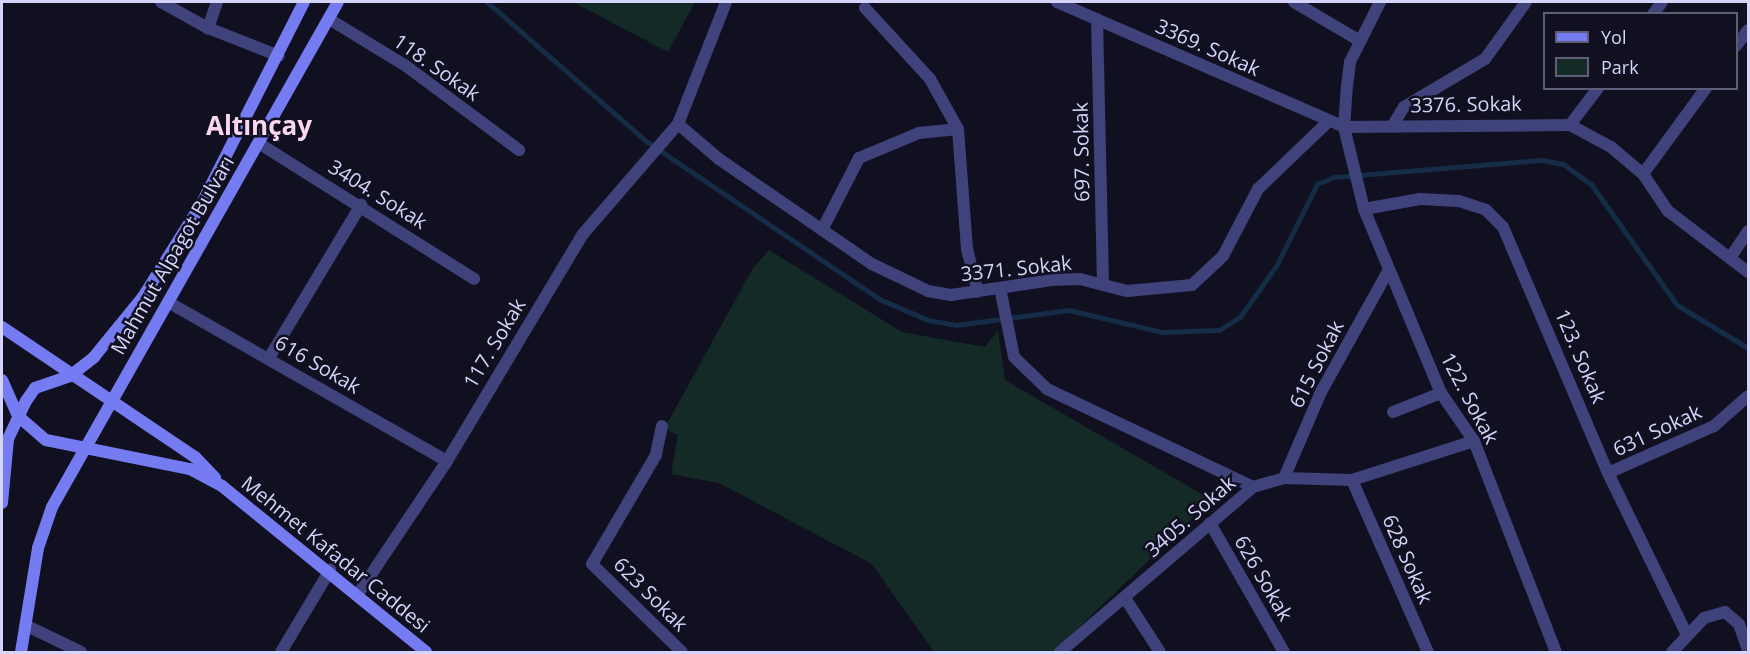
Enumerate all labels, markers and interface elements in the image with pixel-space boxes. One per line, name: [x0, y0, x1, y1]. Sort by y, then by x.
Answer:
legend: [1543, 12, 1738, 90]
street label: 3369. Sokak: [1152, 13, 1264, 81]
text: Yol: [1601, 25, 1626, 49]
street label: 118. Sokak: [389, 29, 485, 105]
text: Park: [1601, 55, 1639, 79]
street label: 3376. Sokak: [1410, 91, 1522, 117]
street label: 697. Sokak: [1068, 102, 1094, 202]
district label: Altınçay: [206, 110, 312, 142]
street label: Mahmut Alpagot Bulvarı: [105, 151, 239, 359]
street label: 3404. Sokak: [324, 154, 432, 234]
street label: 3371. Sokak: [959, 250, 1073, 286]
street label: 117. Sokak: [458, 294, 530, 392]
street label: 123. Sokak: [1550, 305, 1612, 407]
street label: 615 Sokak: [1284, 316, 1348, 412]
street label: 616 Sokak: [271, 330, 365, 398]
street label: 122. Sokak: [1436, 348, 1504, 448]
street label: 631 Sokak: [1609, 399, 1705, 461]
street label: 3405. Sokak: [1140, 470, 1240, 562]
street label: Mehmet Kafadar Caddesi: [237, 471, 435, 637]
street label: 628 Sokak: [1378, 511, 1438, 607]
street label: 626 Sokak: [1230, 531, 1298, 625]
street label: 623 Sokak: [609, 552, 693, 636]

